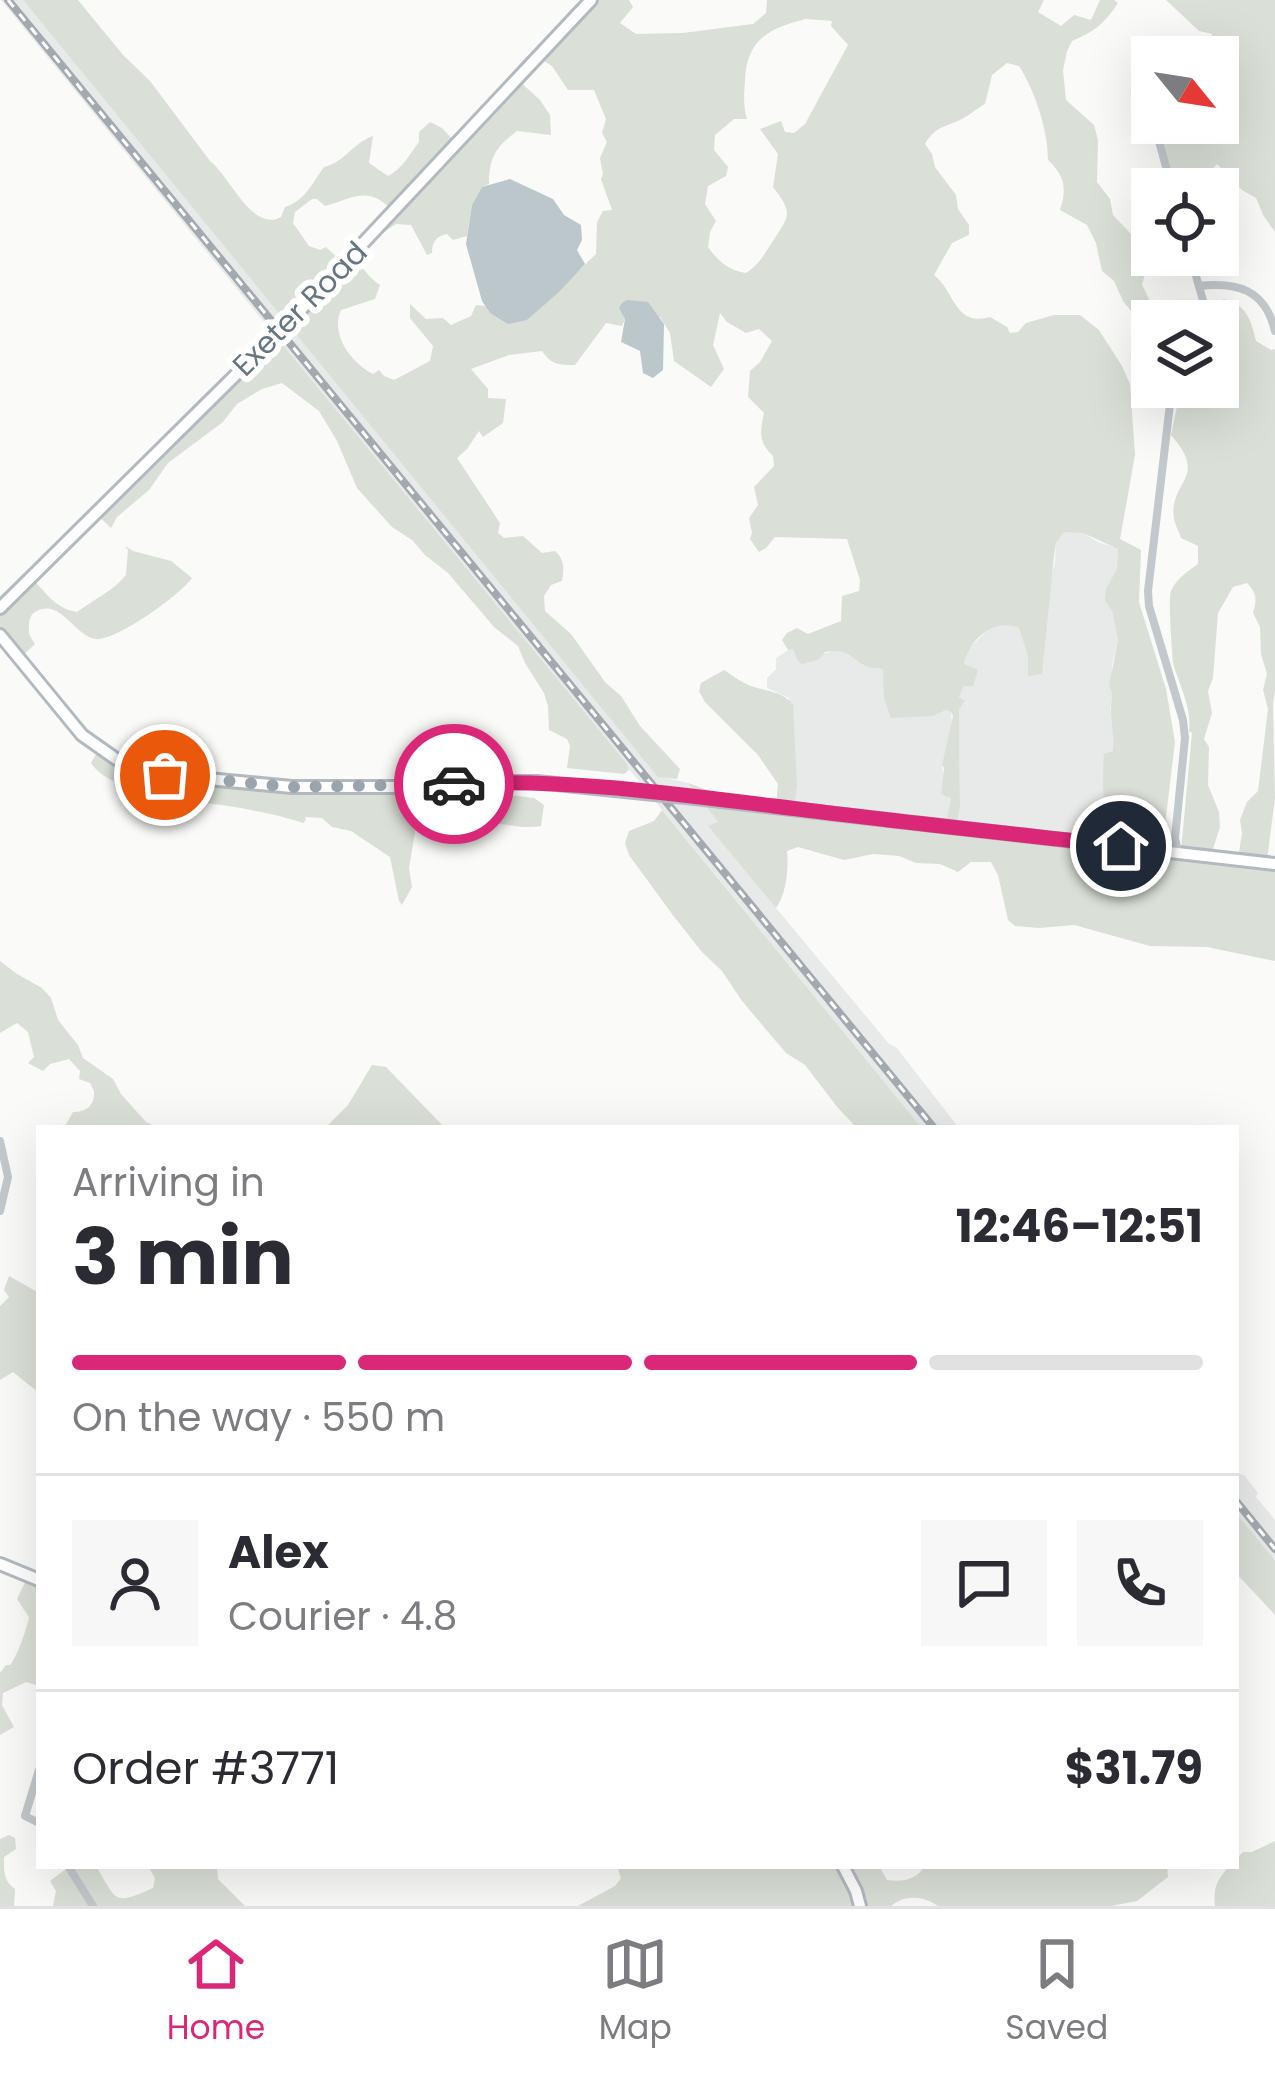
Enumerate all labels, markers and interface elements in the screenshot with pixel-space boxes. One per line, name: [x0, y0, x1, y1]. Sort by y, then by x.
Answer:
north arrow: [1131, 36, 1239, 144]
map controls: [1131, 36, 1239, 408]
button: locate: [1131, 168, 1239, 276]
street label: Exeter Road: [223, 232, 377, 386]
button: layers: [1131, 300, 1239, 408]
pin: [114, 724, 216, 826]
courier: [394, 724, 514, 844]
icon: bag: [132, 742, 198, 808]
icon: car: [421, 751, 487, 817]
pin: [1070, 795, 1172, 897]
icon: home: [1088, 813, 1154, 879]
text: Arriving in: [72, 1155, 265, 1210]
text: 12:46–12:51: [956, 1195, 1203, 1258]
text: 3 min: [72, 1202, 294, 1311]
text: On the way · 550 m: [72, 1390, 445, 1445]
button: person: [72, 1520, 198, 1646]
button: chat: [921, 1520, 1047, 1646]
button: phone: [1077, 1520, 1203, 1646]
text: Alex: [228, 1521, 329, 1584]
text: Courier · 4.8: [228, 1589, 457, 1644]
text: Order #3771: [72, 1737, 339, 1800]
text: $31.79: [1065, 1737, 1203, 1800]
tab: Home: [167, 1931, 265, 2053]
tab: Map: [599, 1931, 672, 2053]
tab: Saved: [1005, 1931, 1108, 2053]

